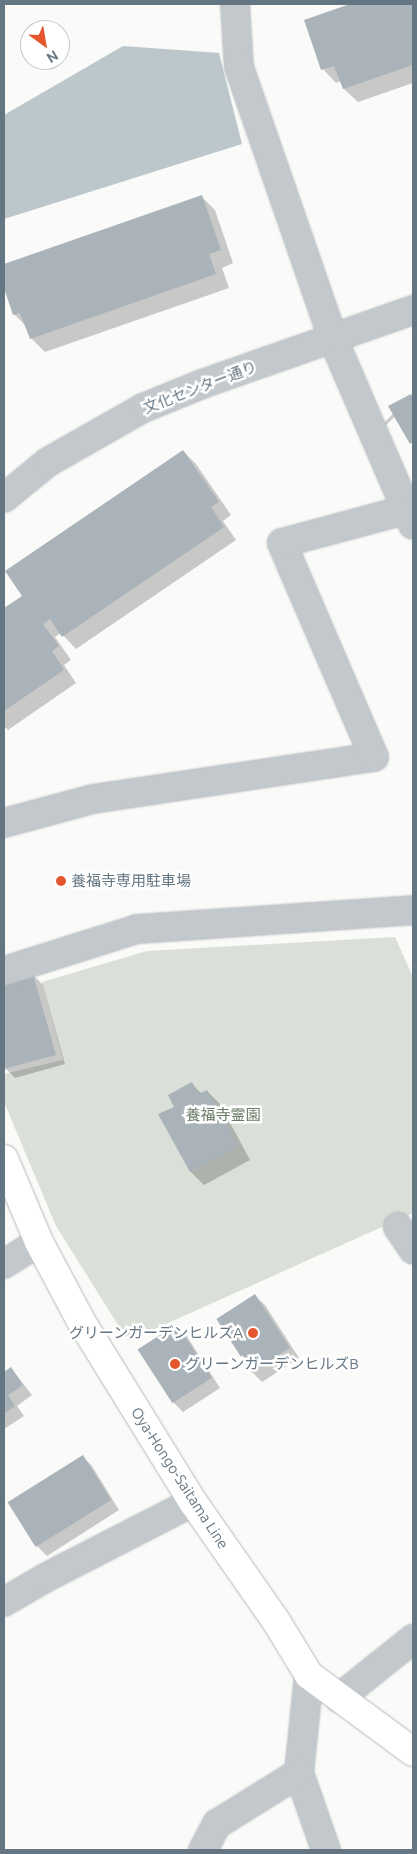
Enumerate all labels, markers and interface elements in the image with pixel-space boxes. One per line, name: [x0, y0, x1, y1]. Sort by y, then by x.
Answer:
north arrow: [20, 20, 70, 70]
text: N: [44, 47, 61, 66]
street label: 文化センター通り: [141, 357, 259, 417]
place label: 養福寺専用駐車場: [71, 872, 191, 890]
marker: 養福寺専用駐車場: [55, 875, 67, 887]
park label: 養福寺霊園: [186, 1106, 260, 1124]
place label: グリーンガーデンヒルズA: [68, 1324, 243, 1342]
marker: グリーンガーデンヒルズA: [247, 1327, 259, 1339]
place label: グリーンガーデンヒルズB: [185, 1355, 360, 1373]
marker: グリーンガーデンヒルズB: [169, 1358, 181, 1370]
street label: Oya-Hongo-Saitama Line: [127, 1404, 233, 1552]

